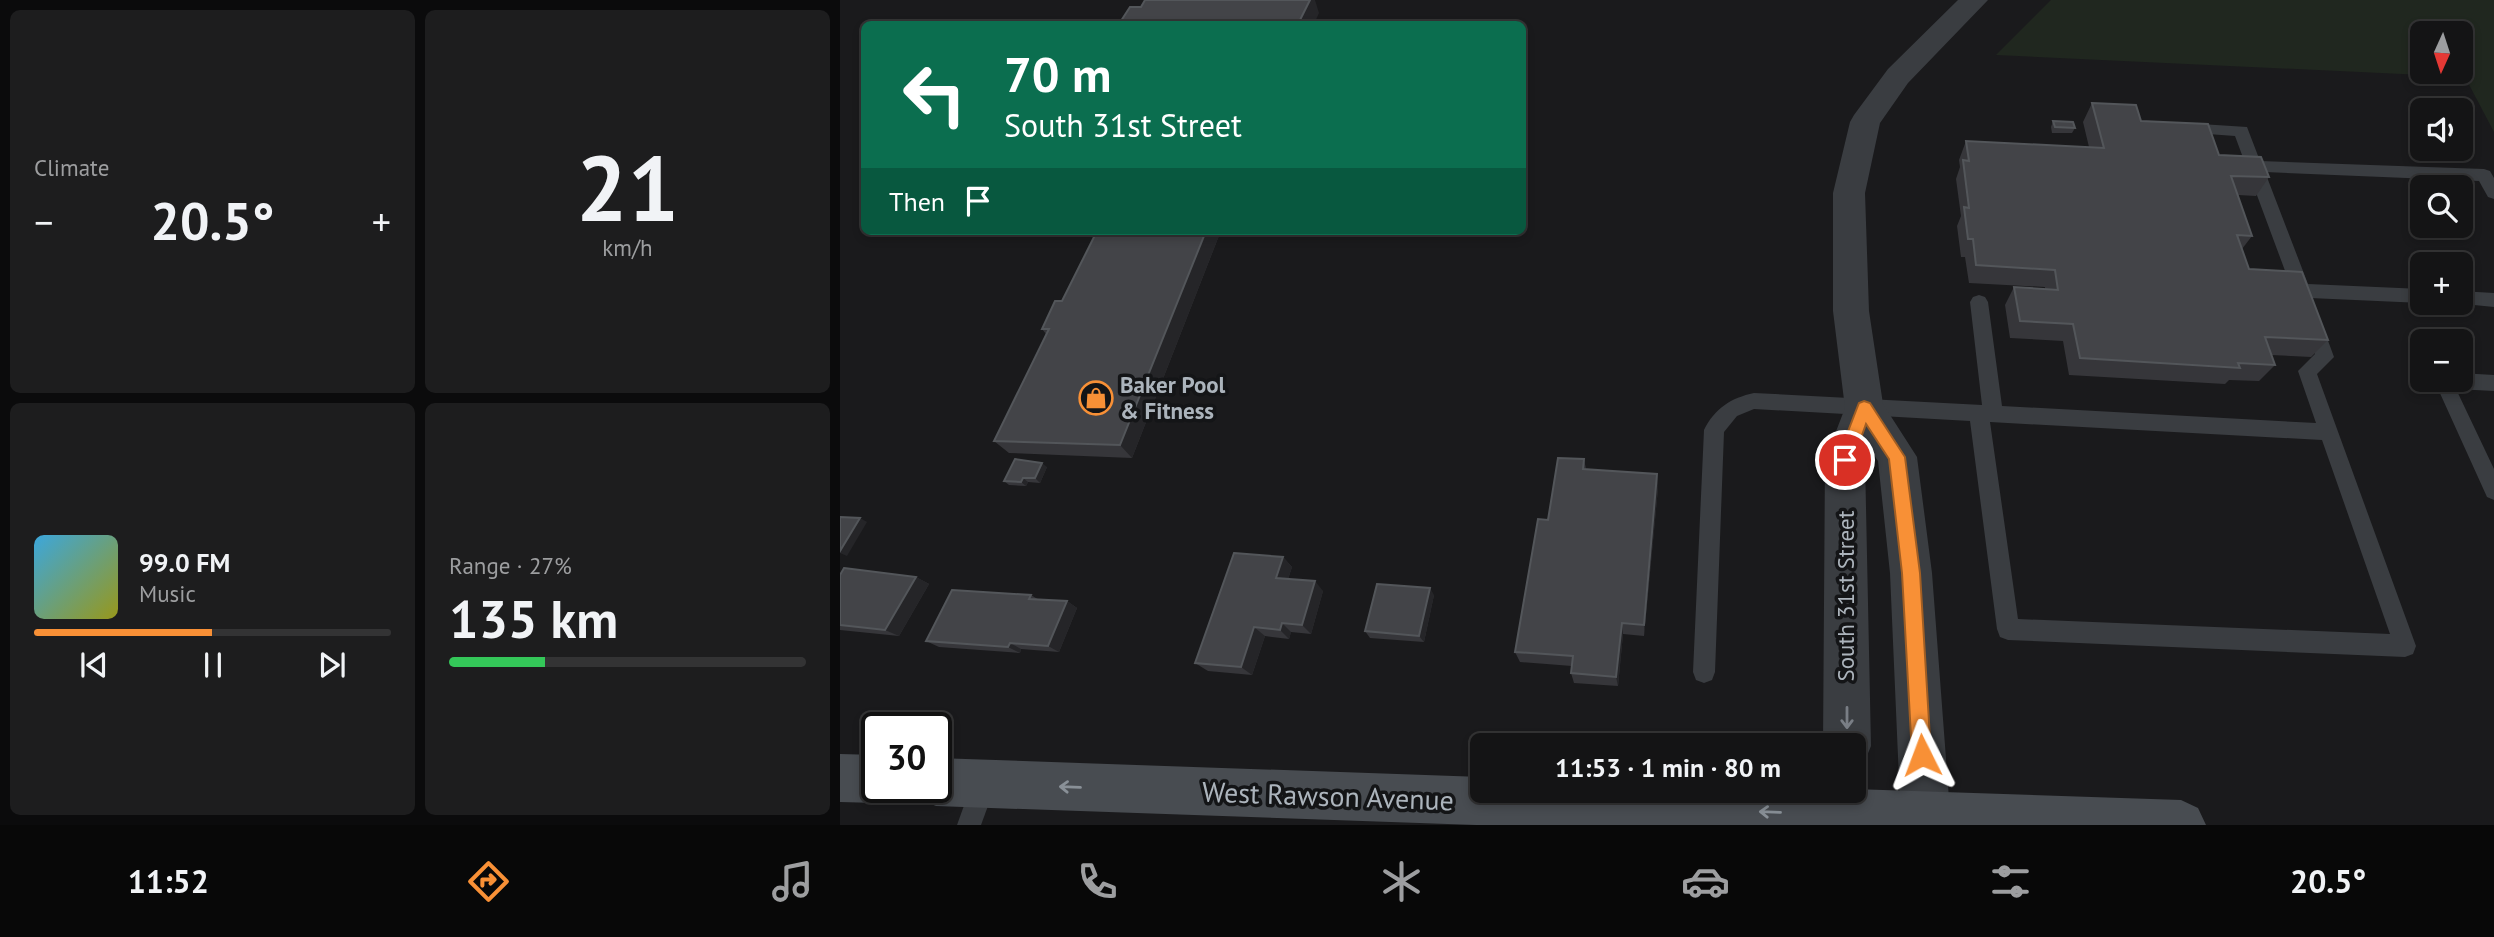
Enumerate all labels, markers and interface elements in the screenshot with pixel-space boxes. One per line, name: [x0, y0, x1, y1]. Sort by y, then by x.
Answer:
north arrow: [2410, 21, 2473, 84]
map controls: [2410, 21, 2473, 392]
text: 70 m: [1004, 42, 1111, 106]
icon: left: [889, 49, 980, 140]
button: sound: [2410, 98, 2473, 161]
text: South 31st Street: [1004, 104, 1242, 146]
text: 21: [576, 128, 679, 246]
text: Climate: [34, 153, 109, 182]
button: search: [2410, 175, 2473, 238]
icon: arrive: [959, 182, 997, 220]
text: Then: [889, 185, 945, 218]
text: 20.5°: [151, 187, 274, 254]
text: −: [34, 197, 53, 246]
text: +: [372, 197, 391, 246]
text: km/h: [602, 233, 653, 262]
button: +: [2410, 252, 2473, 315]
button: −: [2410, 329, 2473, 392]
place label: Baker Pool & Fitness: [1120, 370, 1226, 425]
shop icon: Baker Pool & Fitness: [1077, 379, 1115, 417]
pin: [1815, 430, 1875, 490]
icon: arrive: [1826, 441, 1864, 479]
street label: South 31st Street: [1831, 510, 1860, 681]
text: 99.0 FM: [139, 546, 230, 579]
text: Range · 27%: [449, 551, 572, 580]
text: Music: [139, 579, 196, 608]
text: 135 km: [449, 585, 618, 652]
icon: previous: [75, 646, 113, 684]
icon: pause: [194, 646, 232, 684]
icon: next: [313, 646, 351, 684]
one-way arrow: [1840, 706, 1854, 729]
speed limit sign: 30: [861, 712, 952, 803]
position arrow: [1885, 718, 1959, 792]
text: 11:53 · 1 min · 80 m: [1555, 751, 1781, 784]
street label: West Rawson Avenue: [1201, 773, 1455, 818]
one-way arrow: [1059, 781, 1082, 794]
one-way arrow: [1759, 805, 1782, 818]
icon: directions: [464, 857, 513, 906]
icon: music: [768, 857, 817, 906]
icon: phone: [1073, 857, 1122, 906]
icon: climate: [1377, 857, 1426, 906]
icon: car: [1681, 857, 1730, 906]
icon: filters: [1986, 857, 2035, 906]
text: 11:52: [128, 860, 209, 902]
text: 20.5°: [2290, 860, 2366, 902]

